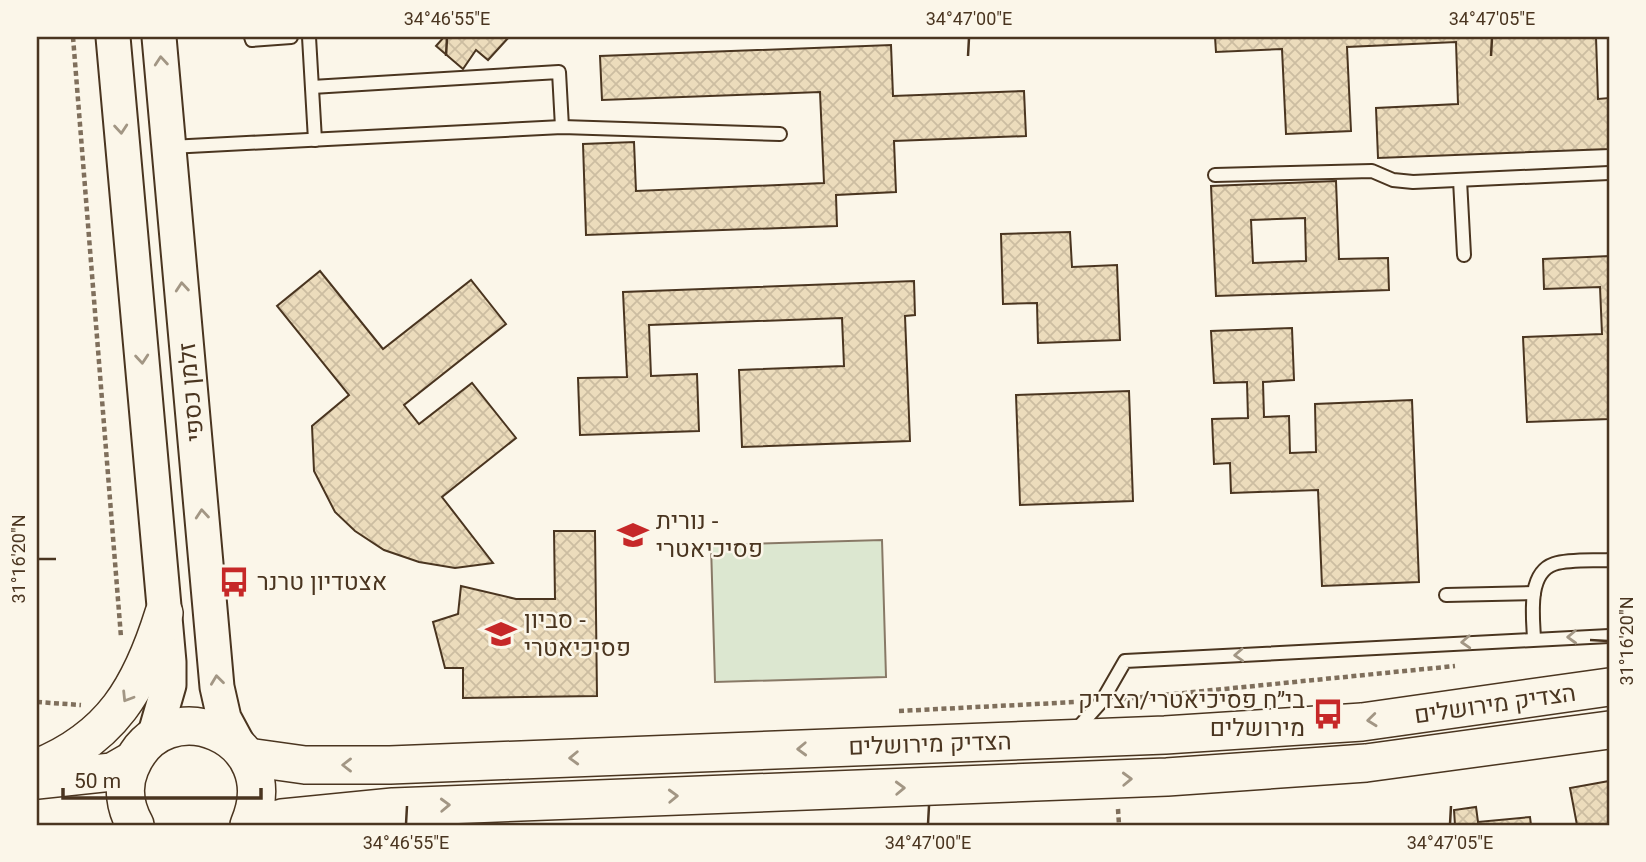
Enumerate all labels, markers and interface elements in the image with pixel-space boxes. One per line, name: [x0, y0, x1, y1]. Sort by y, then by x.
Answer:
text: 34°46'55"E: [404, 8, 490, 29]
text: 34°47'00"E: [926, 8, 1012, 29]
text: 34°47'05"E: [1449, 8, 1535, 29]
one-way arrow: [154, 55, 169, 66]
one-way arrow: [113, 124, 128, 135]
one-way arrow: [175, 282, 190, 293]
street label: זלמן כספי: [173, 341, 209, 443]
one-way arrow: [134, 353, 149, 364]
place label: נורית - פסיכיאטרי: [656, 507, 763, 563]
one-way arrow: [195, 508, 210, 519]
text: 31°16'20"N: [8, 514, 29, 604]
school or university icon: נורית - פסיכיאטרי: [616, 518, 650, 552]
bus stop icon: אצטדיון טרנר: [217, 565, 251, 599]
place label: אצטדיון טרנר: [257, 568, 387, 596]
text: 31°16'20"N: [1616, 596, 1637, 686]
place label: סביון - פסיכיאטרי: [524, 606, 631, 662]
school or university icon: סביון - פסיכיאטרי: [484, 617, 518, 651]
one-way arrow: [1566, 629, 1577, 644]
one-way arrow: [1460, 634, 1471, 649]
one-way arrow: [1233, 647, 1244, 662]
one-way arrow: [209, 674, 224, 686]
street label: הצדיק מירושלים: [1412, 679, 1578, 729]
place label: בי״ח פסיכיאטרי/הצדיק מירושלים: [1078, 686, 1305, 742]
one-way arrow: [122, 690, 135, 703]
bus stop icon: בי״ח פסיכיאטרי/הצדיק מירושלים: [1311, 697, 1345, 731]
one-way arrow: [1366, 713, 1378, 728]
street label: הצדיק מירושלים: [848, 727, 1012, 761]
one-way arrow: [796, 742, 807, 757]
one-way arrow: [568, 750, 579, 765]
scale bar: [63, 757, 261, 801]
one-way arrow: [341, 757, 352, 773]
text: 50 m: [74, 769, 121, 793]
one-way arrow: [1122, 771, 1133, 786]
one-way arrow: [895, 780, 906, 795]
one-way arrow: [667, 789, 678, 804]
one-way arrow: [441, 797, 451, 813]
text: 34°46'55"E: [363, 832, 449, 853]
text: 34°47'00"E: [885, 832, 971, 853]
text: 34°47'05"E: [1407, 832, 1493, 853]

